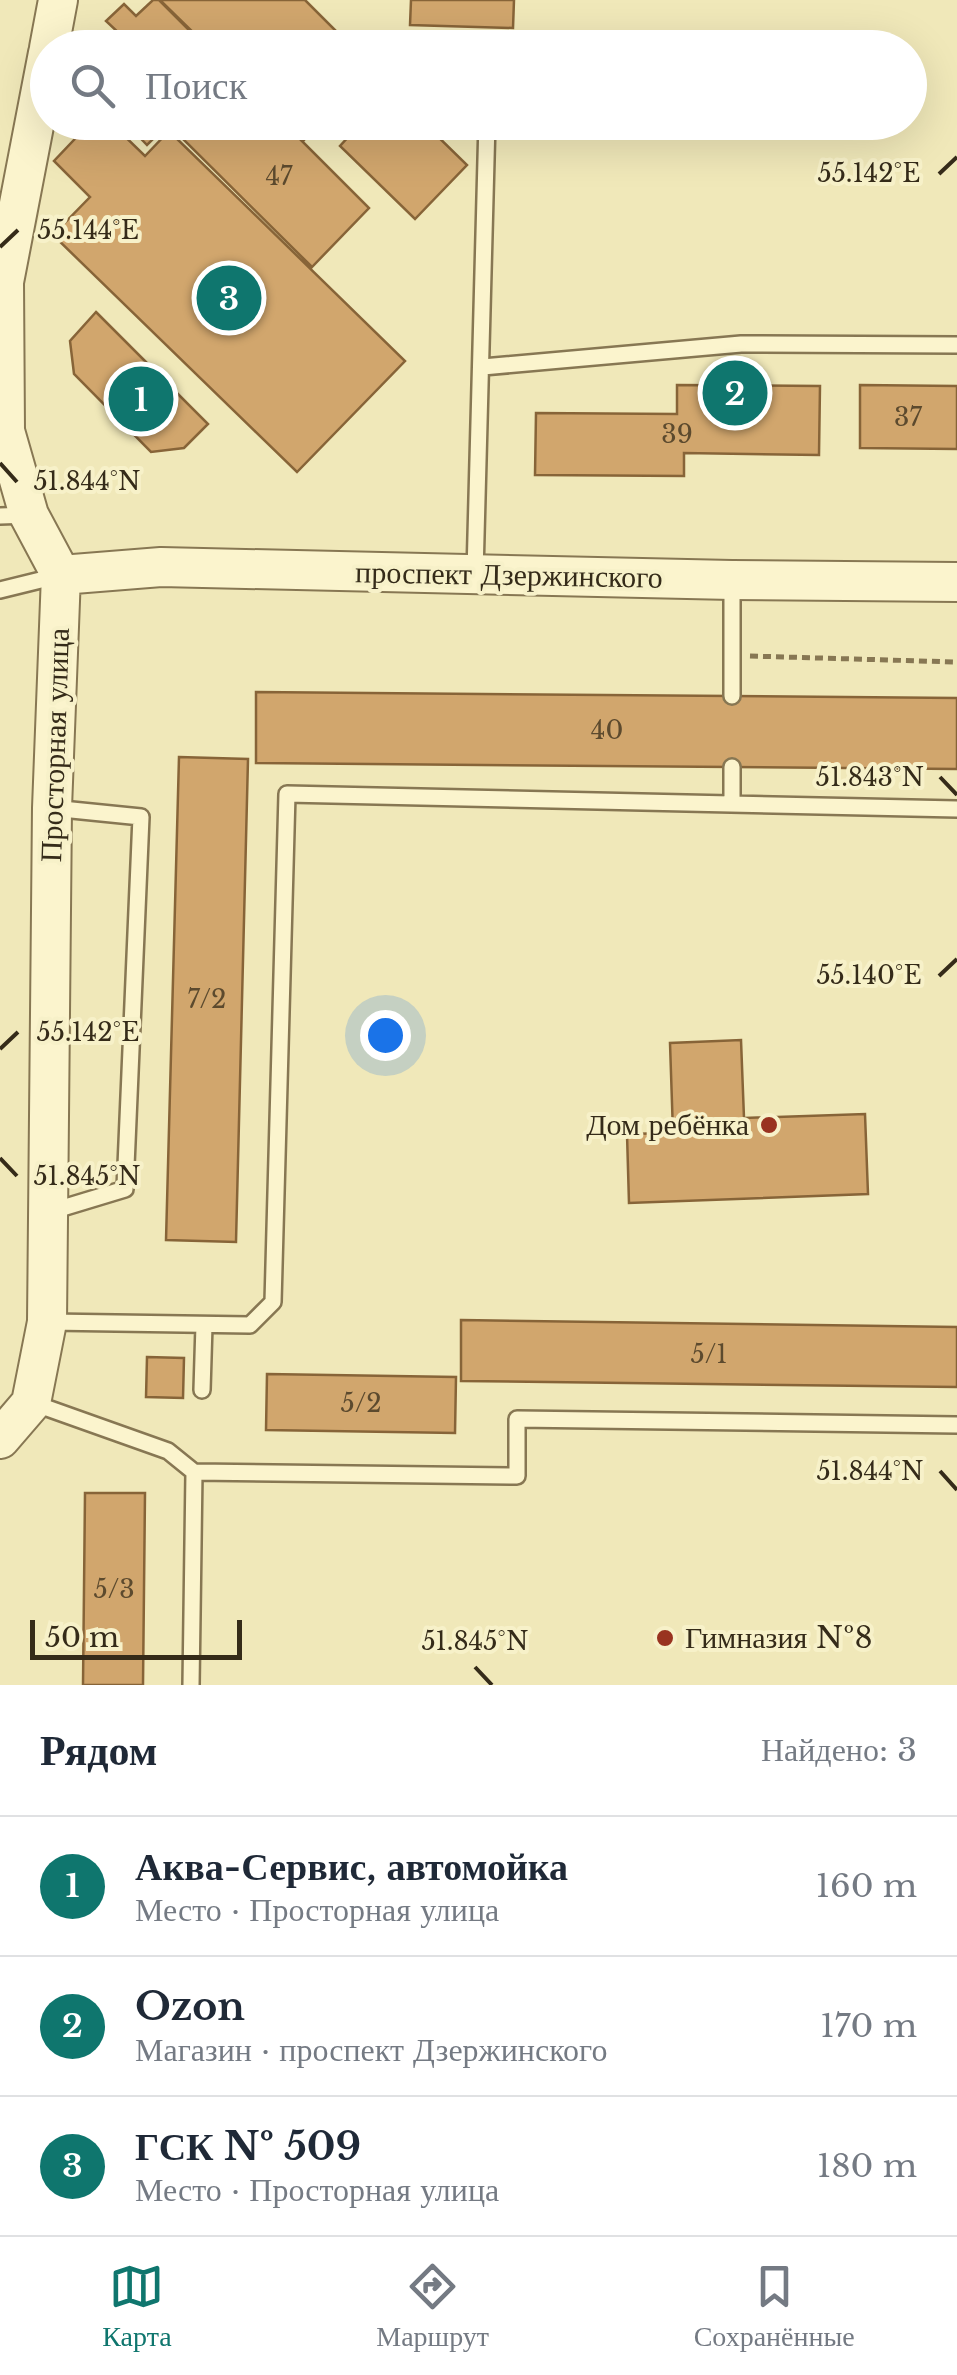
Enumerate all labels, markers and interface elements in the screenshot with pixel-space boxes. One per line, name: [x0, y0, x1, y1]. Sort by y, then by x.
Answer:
search box: [30, 30, 927, 140]
icon: search: [65, 58, 120, 113]
text: Поиск: [145, 62, 247, 109]
text: 55.142°E: [818, 158, 920, 189]
house number: 47: [265, 161, 293, 192]
text: 55.144°E: [37, 215, 139, 246]
pin: 3: [196, 260, 262, 336]
pin: 2: [702, 356, 768, 430]
pin: 1: [108, 362, 174, 436]
house number: 37: [894, 402, 922, 433]
house number: 39: [661, 419, 693, 450]
text: 51.844°N: [33, 466, 141, 497]
street label: проспект Дзержинского: [355, 553, 663, 596]
street label: Просторная улица: [32, 627, 77, 863]
house number: 40: [591, 715, 623, 746]
text: 51.843°N: [816, 762, 924, 793]
text: 55.140°E: [816, 960, 922, 991]
house number: 7/2: [188, 984, 226, 1015]
your location: [360, 1010, 411, 1061]
text: 55.142°E: [37, 1017, 139, 1048]
place label: Дом ребёнка: [586, 1106, 749, 1143]
marker: Дом ребёнка: [758, 1114, 780, 1136]
text: 51.845°N: [33, 1161, 141, 1192]
house number: 5/1: [691, 1339, 727, 1370]
house number: 5/2: [340, 1388, 382, 1419]
text: 51.844°N: [816, 1456, 924, 1487]
house number: 5/3: [93, 1574, 135, 1605]
scale bar: [30, 1615, 242, 1660]
place label: Гимназия №8: [685, 1619, 873, 1656]
text: 50 m: [45, 1620, 119, 1655]
text: 51.845°N: [421, 1626, 529, 1657]
marker: Гимназия №8: [654, 1627, 676, 1649]
text: Рядом: [40, 1724, 157, 1776]
text: Найдено: 3: [761, 1730, 917, 1770]
text: Аква-Сервис, автомойка: [135, 1843, 568, 1890]
text: 1: [66, 1866, 79, 1906]
text: 160 m: [816, 1866, 917, 1906]
text: Место · Просторная улица: [135, 1890, 499, 1930]
text: Ozon: [135, 1983, 245, 2030]
text: 2: [62, 2006, 83, 2046]
text: 170 m: [820, 2006, 917, 2046]
text: Магазин · проспект Дзержинского: [135, 2030, 607, 2070]
text: ГСК № 509: [135, 2123, 361, 2170]
text: 3: [62, 2146, 83, 2186]
text: 180 m: [817, 2146, 917, 2186]
text: Место · Просторная улица: [135, 2170, 499, 2210]
tab: Карта: [102, 2259, 172, 2354]
tab: Маршрут: [376, 2259, 489, 2354]
tab: Сохранённые: [694, 2259, 855, 2354]

